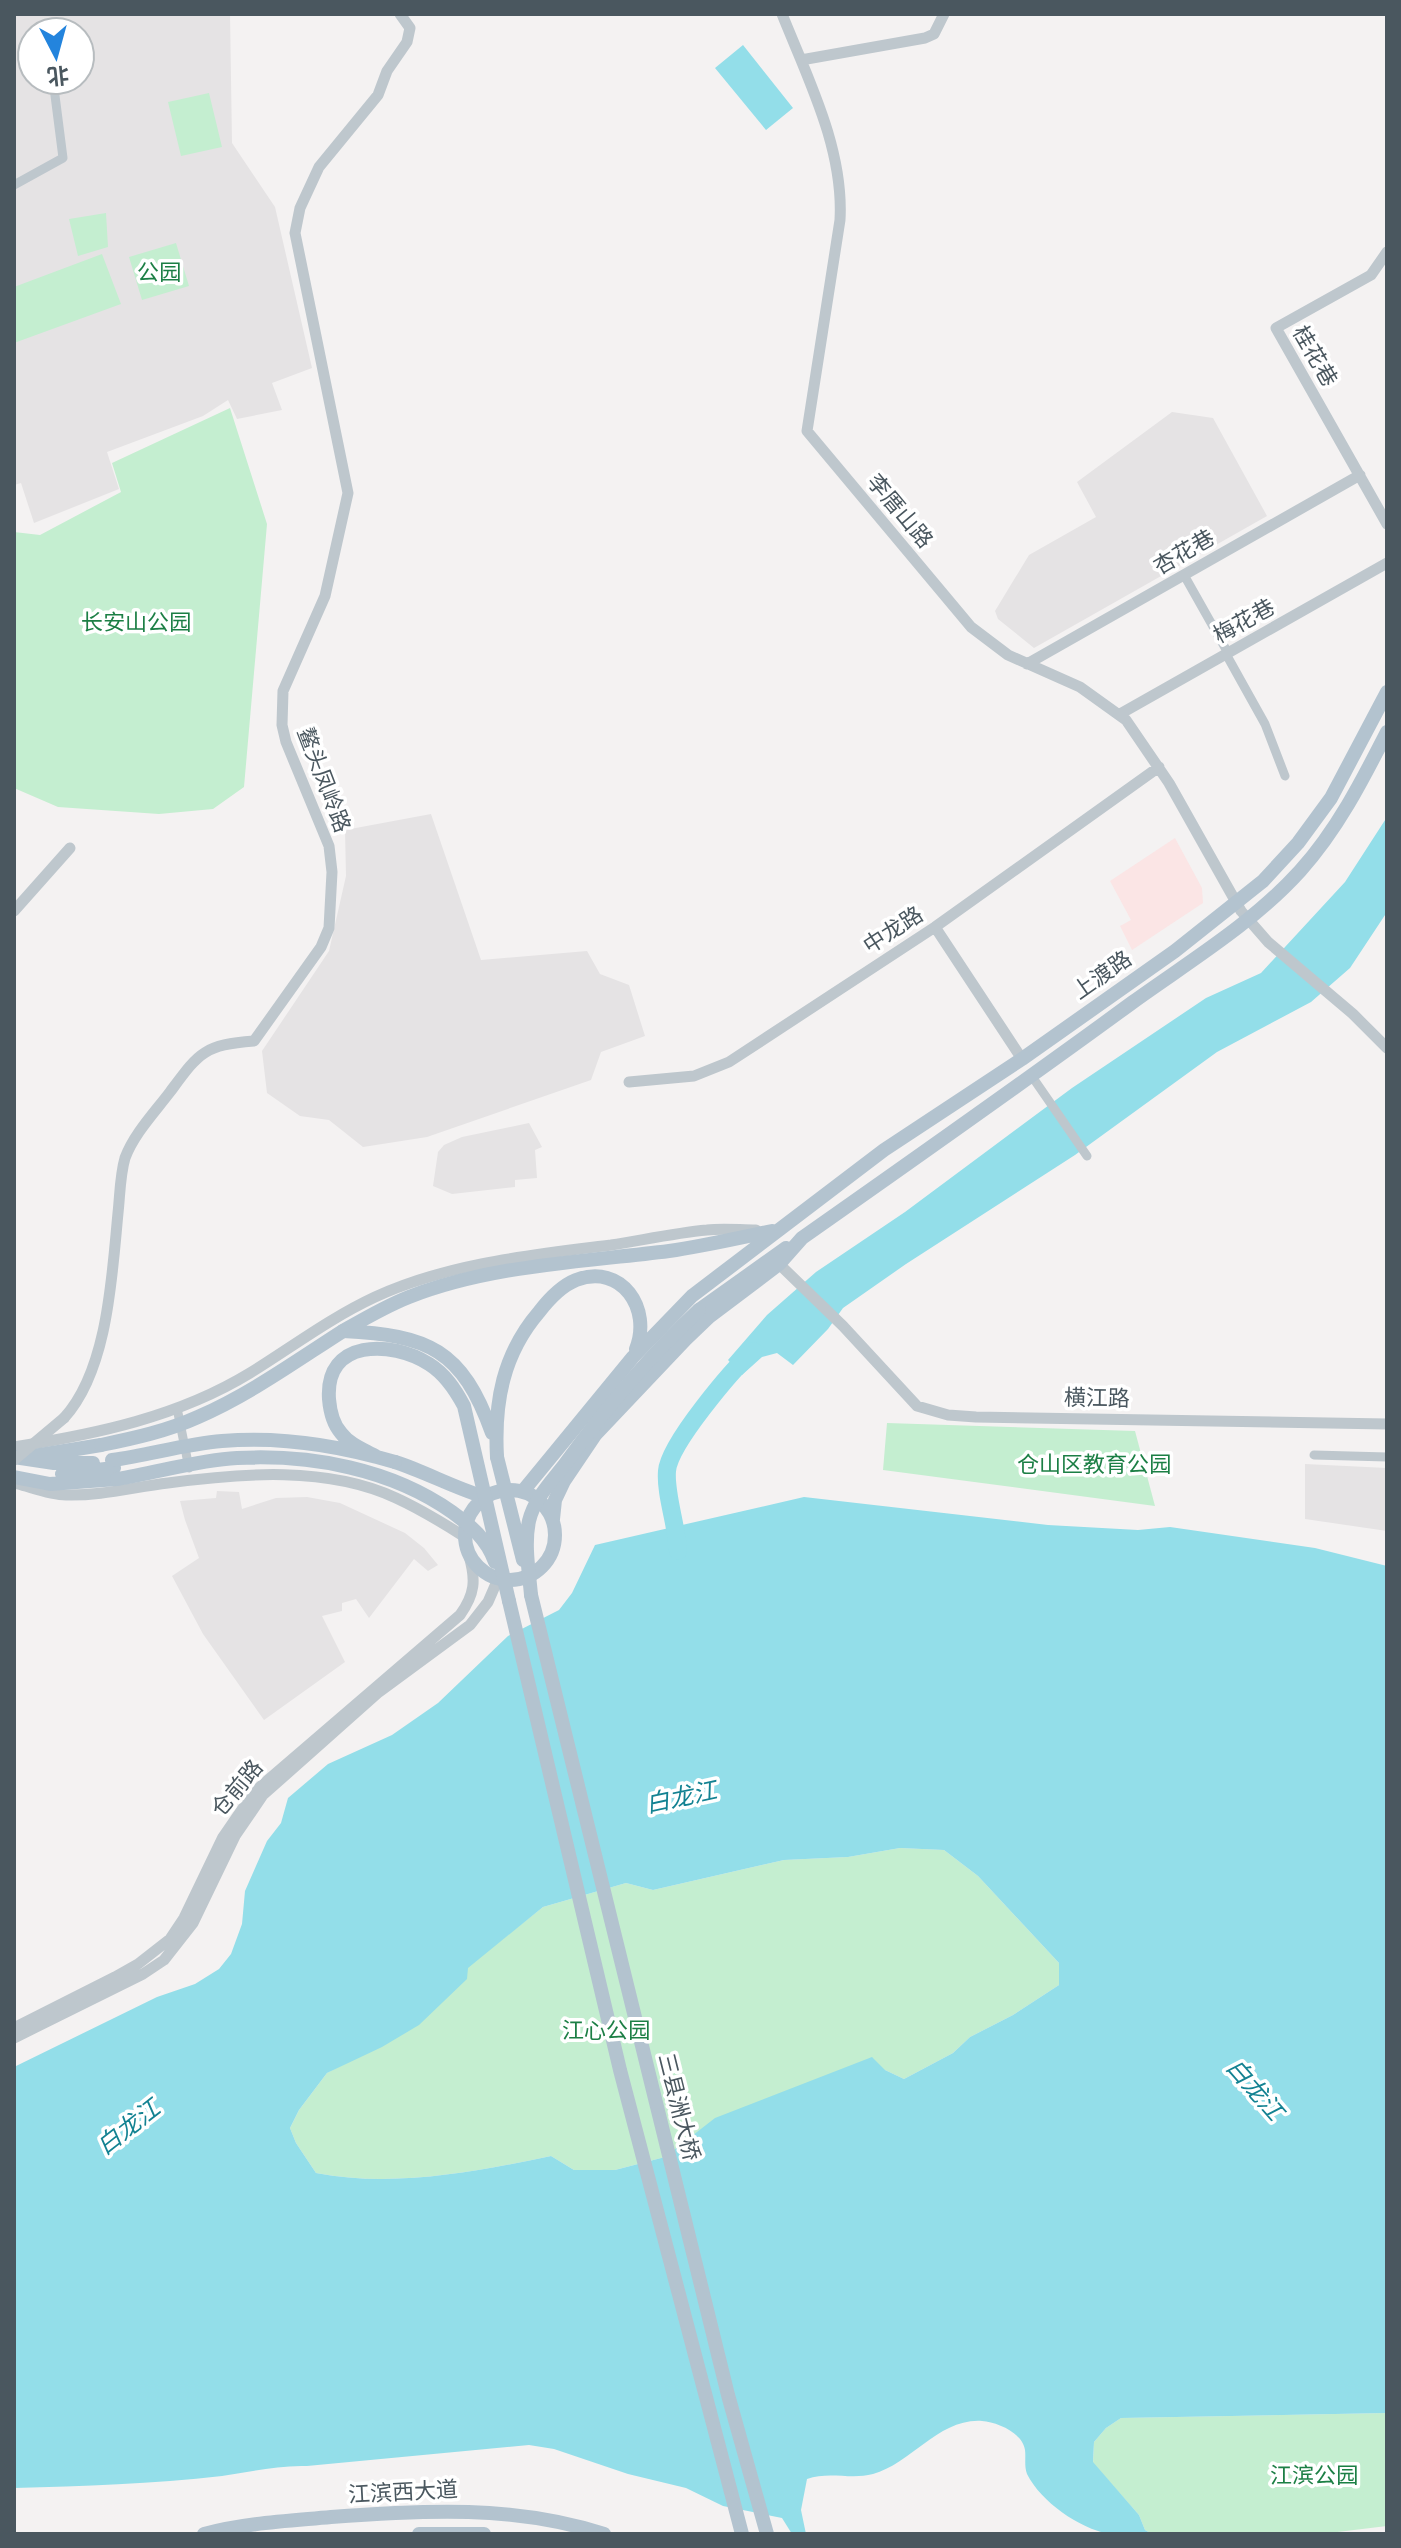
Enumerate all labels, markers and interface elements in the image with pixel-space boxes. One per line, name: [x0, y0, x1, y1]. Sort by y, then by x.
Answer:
north arrow: [16, 16, 96, 96]
text: 北: [46, 61, 70, 90]
park label: 公园: [137, 259, 181, 286]
street label: 桂花巷: [1287, 321, 1343, 391]
street label: 李厝山路: [861, 469, 939, 553]
street label: 杏花巷: [1149, 524, 1219, 580]
street label: 梅花巷: [1209, 593, 1279, 649]
park label: 长安山公园: [81, 609, 191, 636]
street label: 鳌头凤岭路: [292, 724, 356, 836]
street label: 中龙路: [858, 901, 928, 959]
street label: 上渡路: [1067, 945, 1137, 1005]
street label: 横江路: [1064, 1384, 1130, 1412]
park label: 仓山区教育公园: [1017, 1451, 1171, 1478]
street label: 仓前路: [205, 1754, 269, 1822]
water label: 白龙江: [643, 1775, 722, 1819]
park label: 江心公园: [562, 2017, 650, 2044]
street label: 三县洲大桥: [653, 2050, 705, 2164]
water label: 白龙江: [1220, 2052, 1292, 2128]
water label: 白龙江: [91, 2092, 168, 2161]
park label: 江滨公园: [1270, 2462, 1358, 2489]
street label: 江滨西大道: [347, 2476, 459, 2508]

